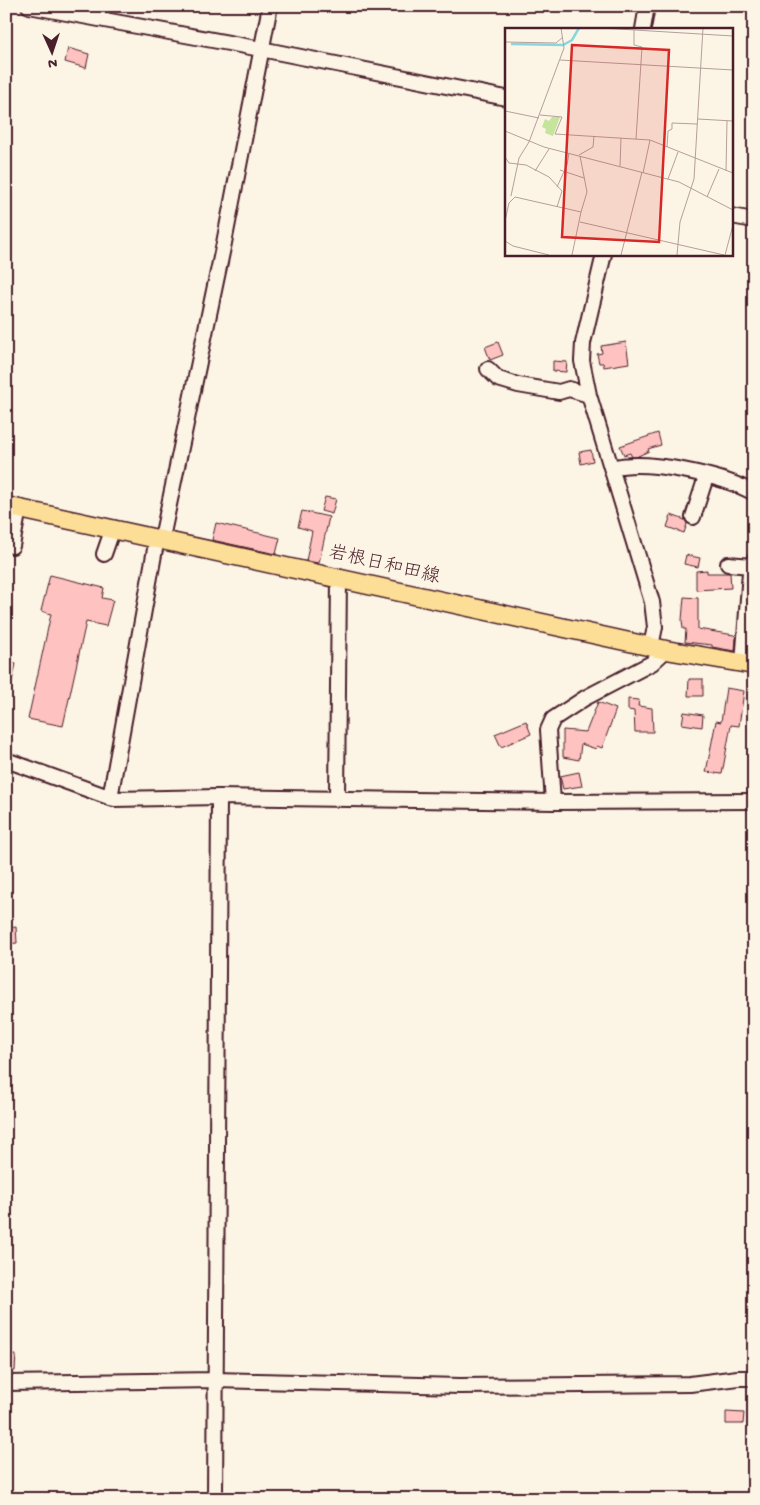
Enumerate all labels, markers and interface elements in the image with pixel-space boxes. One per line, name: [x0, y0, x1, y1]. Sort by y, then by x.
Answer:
north arrow: [28, 28, 78, 78]
inset map: [505, 28, 732, 255]
text: N: [48, 54, 58, 71]
street label: 岩根日和田線: [326, 541, 442, 590]

